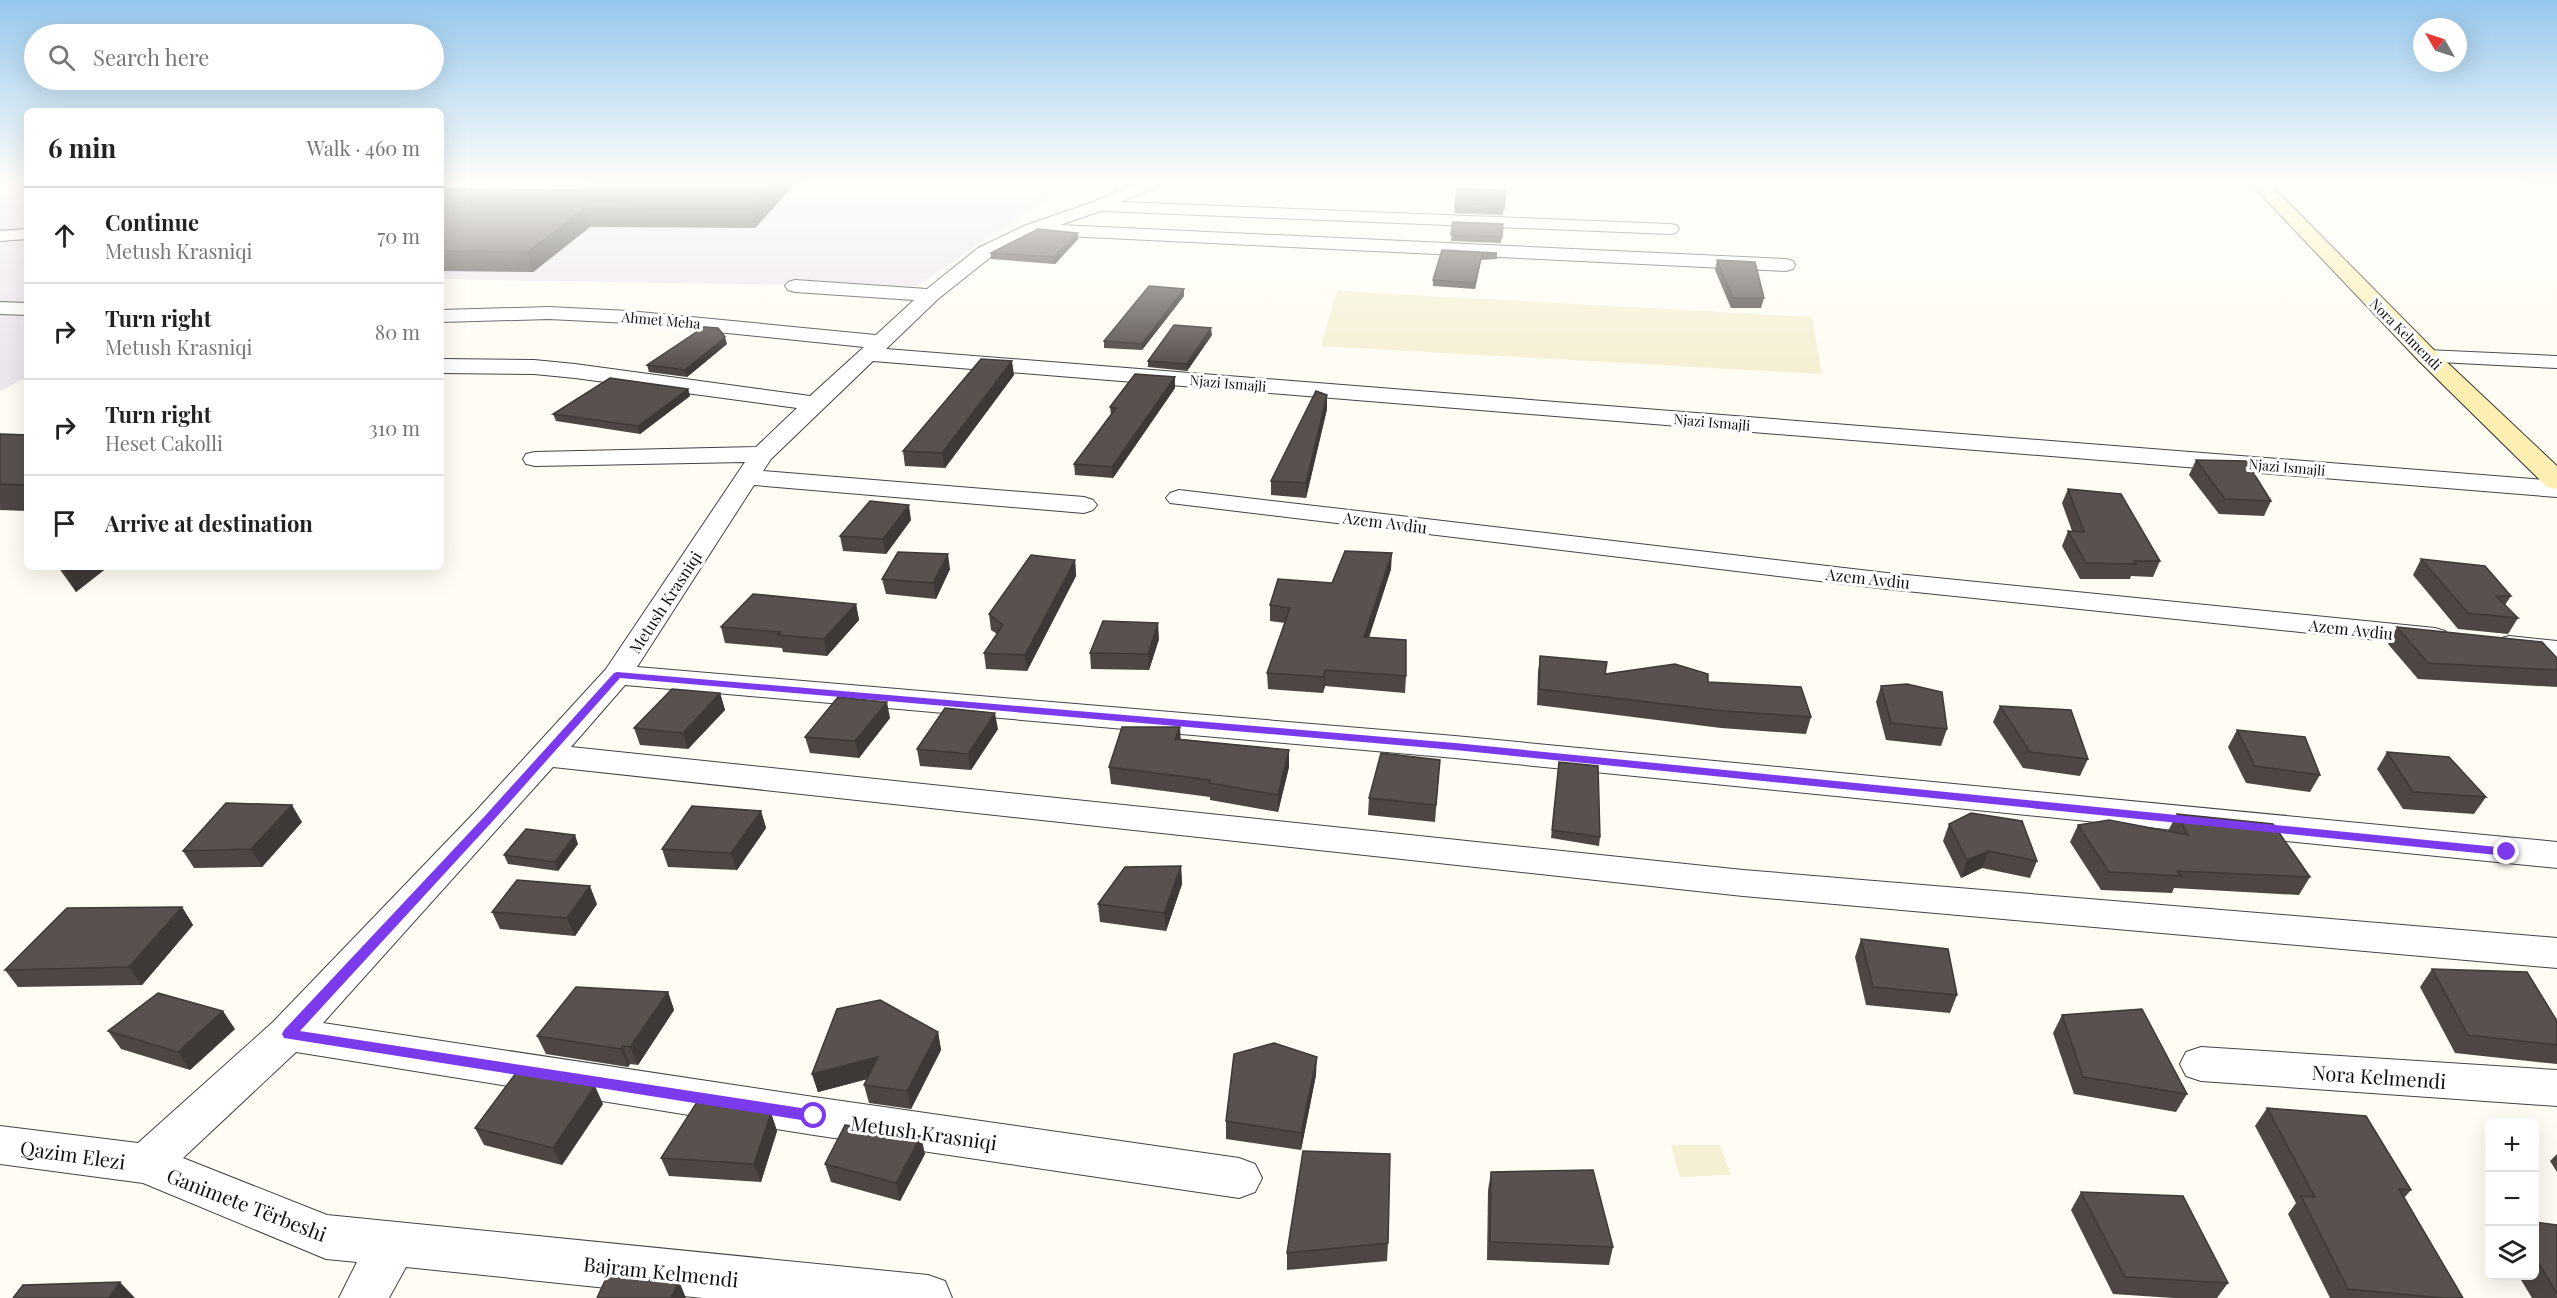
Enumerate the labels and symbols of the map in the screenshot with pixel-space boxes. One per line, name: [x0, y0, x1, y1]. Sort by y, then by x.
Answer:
north arrow: [2413, 18, 2467, 72]
street label: Nora Kelmendi: [2366, 294, 2446, 374]
street label: Ahmet Meha: [620, 307, 701, 333]
street label: Njazi Ismajli: [1189, 370, 1267, 396]
street label: Njazi Ismajli: [1673, 409, 1751, 435]
street label: Njazi Ismajli: [2248, 454, 2326, 480]
street label: Azem Avdiu: [1341, 506, 1428, 538]
street label: Metush Krasniqi: [624, 547, 706, 657]
street label: Azem Avdiu: [1824, 563, 1911, 593]
street label: Azem Avdiu: [2307, 614, 2394, 644]
route end: [2493, 838, 2519, 864]
street label: Nora Kelmendi: [2311, 1058, 2447, 1094]
route start: [800, 1102, 826, 1128]
street label: Metush Krasniqi: [849, 1108, 999, 1156]
street label: Qazim Elezi: [19, 1133, 128, 1175]
street label: Ganimete Tërbeshi: [163, 1161, 331, 1247]
street label: Bajram Kelmendi: [582, 1249, 740, 1293]

